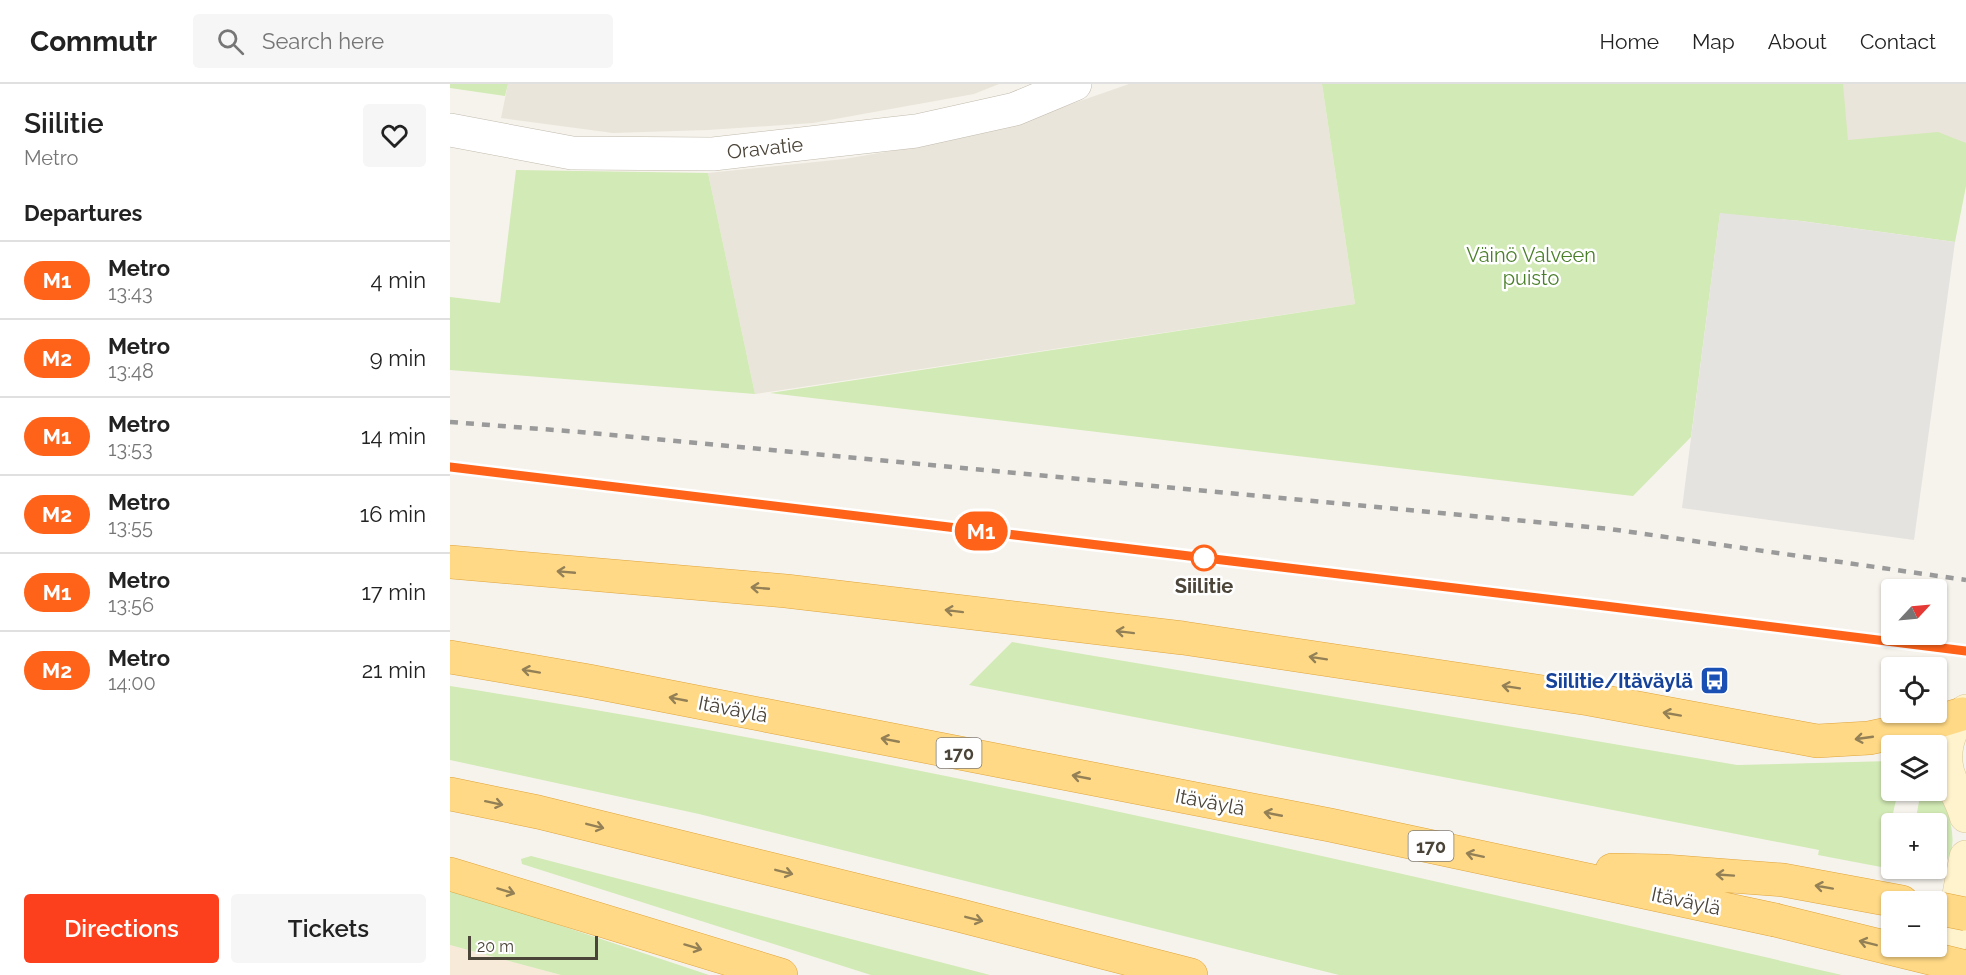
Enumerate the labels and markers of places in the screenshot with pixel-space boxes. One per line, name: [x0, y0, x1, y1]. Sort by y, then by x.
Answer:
marker: Siilitie: [1191, 545, 1217, 571]
place label: Siilitie: [1175, 574, 1233, 598]
bus stop icon: Siilitie/Itäväylä: [1698, 665, 1730, 697]
place label: Siilitie/Itäväylä: [1545, 669, 1693, 693]

